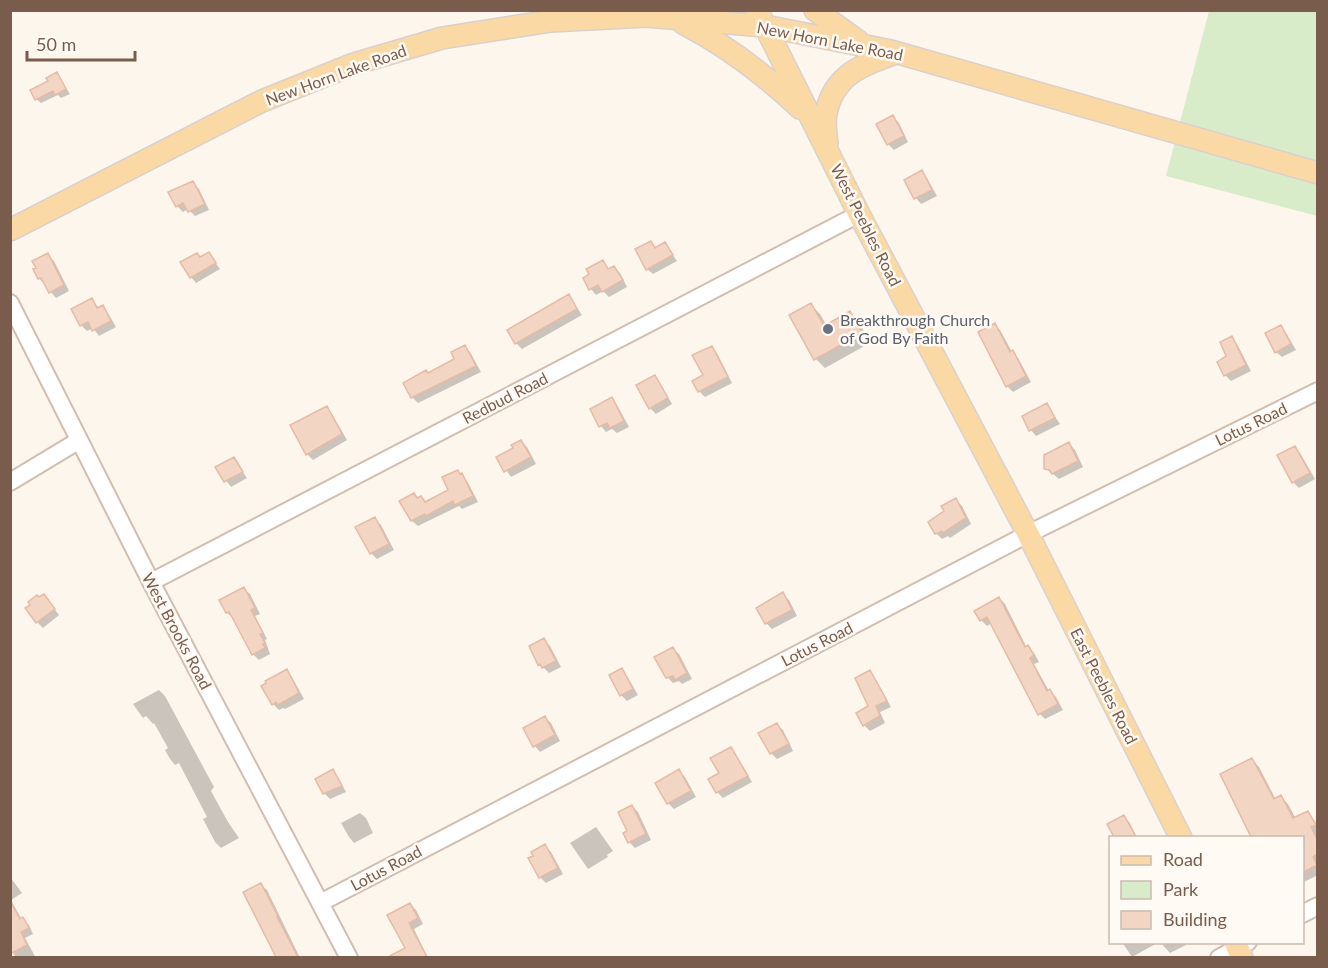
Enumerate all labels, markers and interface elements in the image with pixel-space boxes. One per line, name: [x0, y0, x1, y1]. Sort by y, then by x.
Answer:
street label: New Horn Lake Road: [755, 17, 905, 64]
scale bar: [27, 24, 135, 62]
text: 50 m: [36, 33, 76, 55]
street label: New Horn Lake Road: [263, 40, 409, 109]
street label: West Peebles Road: [827, 160, 905, 289]
place label: Breakthrough Church of God By Faith: [840, 310, 990, 347]
marker: Breakthrough Church of God By Faith: [821, 322, 835, 336]
street label: Redbud Road: [459, 368, 551, 427]
street label: Lotus Road: [1212, 398, 1290, 449]
street label: West Brooks Road: [139, 569, 216, 692]
street label: Lotus Road: [778, 617, 856, 670]
street label: East Peebles Road: [1067, 625, 1142, 747]
legend: [1109, 836, 1304, 944]
street label: Lotus Road: [347, 841, 425, 894]
text: Road: [1163, 848, 1203, 870]
text: Park: [1163, 878, 1199, 900]
text: Building: [1163, 908, 1227, 930]

